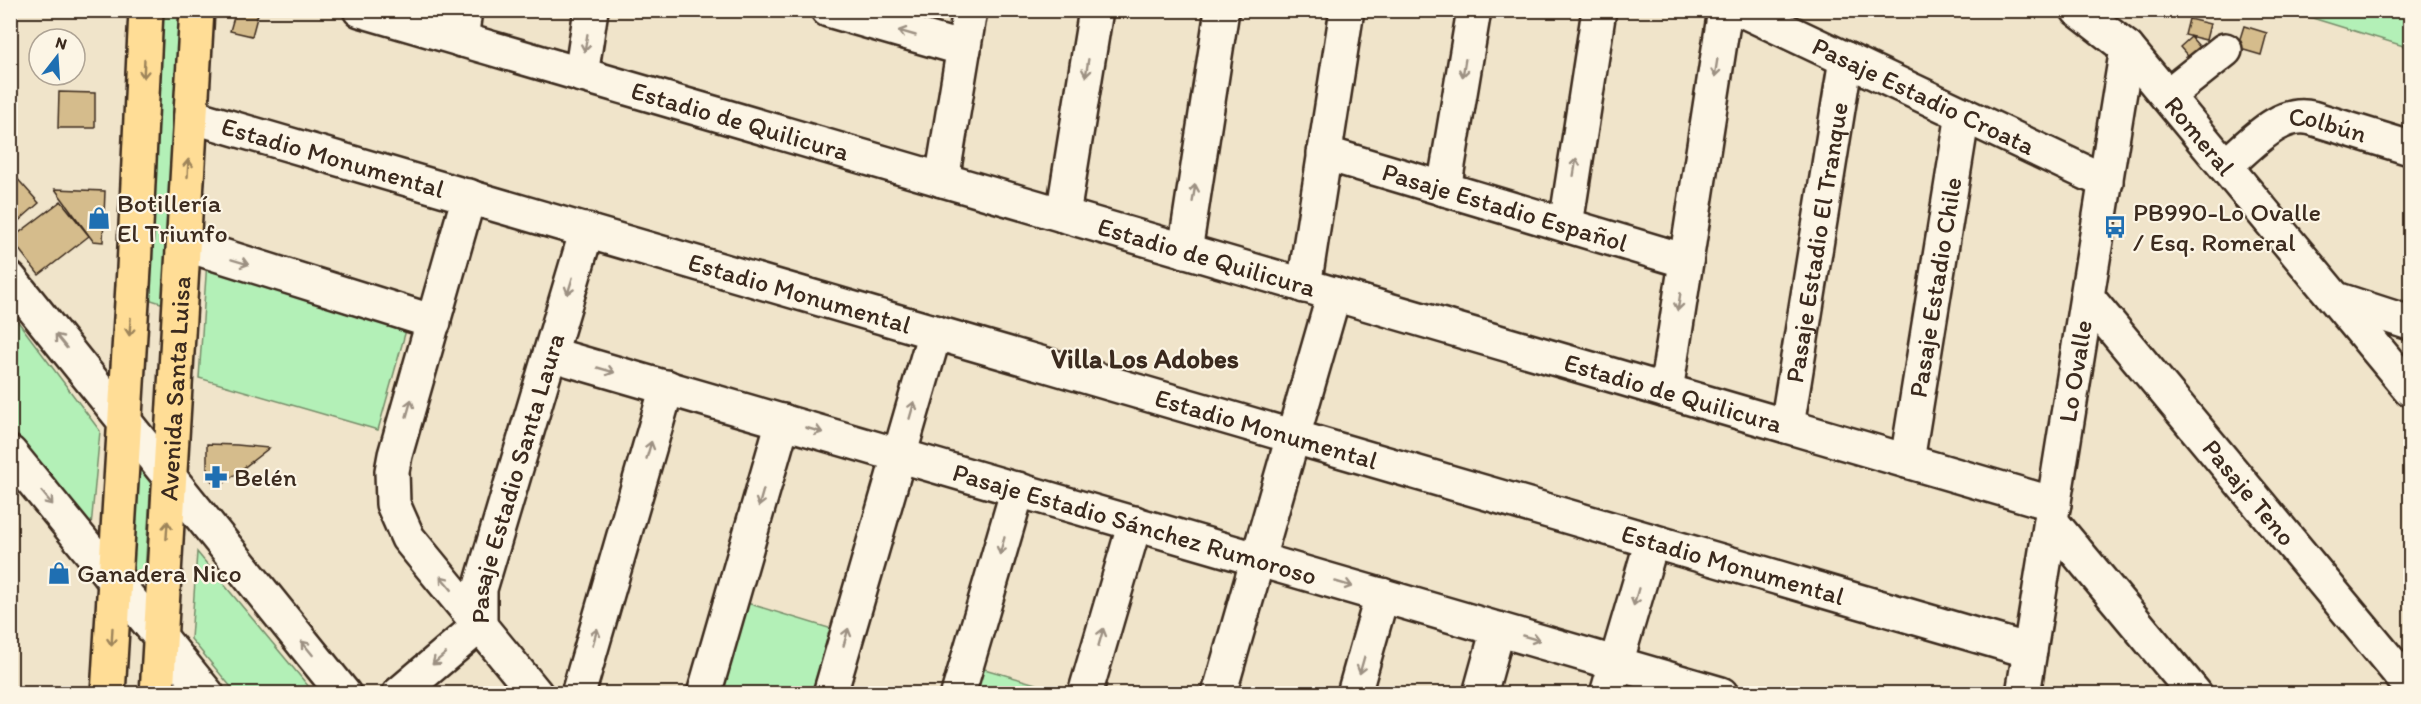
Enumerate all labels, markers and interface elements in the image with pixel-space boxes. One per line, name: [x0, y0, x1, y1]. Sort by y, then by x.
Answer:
north arrow: [27, 27, 87, 87]
one-way arrow: [898, 27, 917, 38]
street label: Pasaje Estadio Croata: [1807, 30, 2041, 162]
text: N: [53, 32, 69, 54]
one-way arrow: [580, 32, 591, 52]
one-way arrow: [138, 58, 149, 78]
one-way arrow: [1081, 58, 1092, 78]
one-way arrow: [1458, 58, 1469, 78]
one-way arrow: [1710, 58, 1721, 78]
street label: Estadio de Quilicura: [627, 74, 853, 168]
street label: Romeral: [2158, 89, 2242, 182]
street label: Pasaje Estadio El Tranque: [1778, 100, 1855, 385]
street label: Colbún: [2287, 100, 2371, 150]
street label: Estadio Monumental: [218, 110, 448, 205]
street label: Pasaje Estadio Español: [1379, 155, 1632, 259]
one-way arrow: [1569, 158, 1580, 178]
one-way arrow: [183, 159, 194, 178]
street label: Pasaje Estadio Chile: [1901, 175, 1969, 400]
one-way arrow: [1189, 183, 1200, 203]
place label: Botillería El Triunfo: [117, 187, 228, 249]
place label: PB990-Lo Ovalle / Esq. Romeral: [2133, 196, 2321, 258]
shop icon: Botillería El Triunfo: [86, 205, 112, 231]
street label: Estadio de Quilicura: [1094, 210, 1320, 304]
bus stop icon: PB990-Lo Ovalle / Esq. Romeral: [2102, 214, 2128, 240]
street label: Estadio Monumental: [685, 246, 915, 341]
one-way arrow: [230, 257, 249, 268]
street label: Avenida Santa Luisa: [152, 275, 197, 502]
one-way arrow: [564, 276, 575, 295]
one-way arrow: [1674, 292, 1685, 312]
one-way arrow: [124, 316, 135, 336]
street label: Lo Ovalle: [2051, 318, 2099, 425]
street label: Pasaje Estadio Santa Laura: [464, 329, 571, 624]
one-way arrow: [54, 334, 68, 349]
district label: Villa Los Adobes: [1051, 342, 1239, 375]
street label: Estadio de Quilicura: [1561, 346, 1787, 440]
one-way arrow: [596, 365, 615, 376]
street label: Estadio Monumental: [1151, 381, 1382, 476]
one-way arrow: [404, 399, 415, 418]
one-way arrow: [907, 401, 918, 420]
one-way arrow: [804, 425, 823, 436]
street label: Pasaje Teno: [2196, 433, 2303, 552]
one-way arrow: [643, 441, 655, 460]
street label: Pasaje Estadio Sánchez Rumoroso: [949, 456, 1321, 592]
place label: Belén: [234, 461, 297, 493]
pharmacy icon: Belén: [203, 464, 229, 490]
one-way arrow: [755, 488, 766, 507]
one-way arrow: [41, 490, 54, 506]
street label: Estadio Monumental: [1618, 517, 1848, 612]
one-way arrow: [161, 521, 172, 541]
one-way arrow: [996, 536, 1007, 555]
place label: Ganadera Nico: [77, 557, 242, 589]
shop icon: Ganadera Nico: [46, 560, 72, 586]
one-way arrow: [439, 575, 452, 591]
one-way arrow: [1334, 579, 1353, 590]
one-way arrow: [1630, 587, 1641, 606]
one-way arrow: [106, 626, 117, 646]
one-way arrow: [590, 628, 601, 647]
one-way arrow: [841, 628, 852, 647]
one-way arrow: [1096, 628, 1107, 647]
one-way arrow: [1521, 633, 1540, 644]
one-way arrow: [301, 640, 314, 656]
one-way arrow: [432, 652, 447, 666]
one-way arrow: [1356, 655, 1368, 674]

